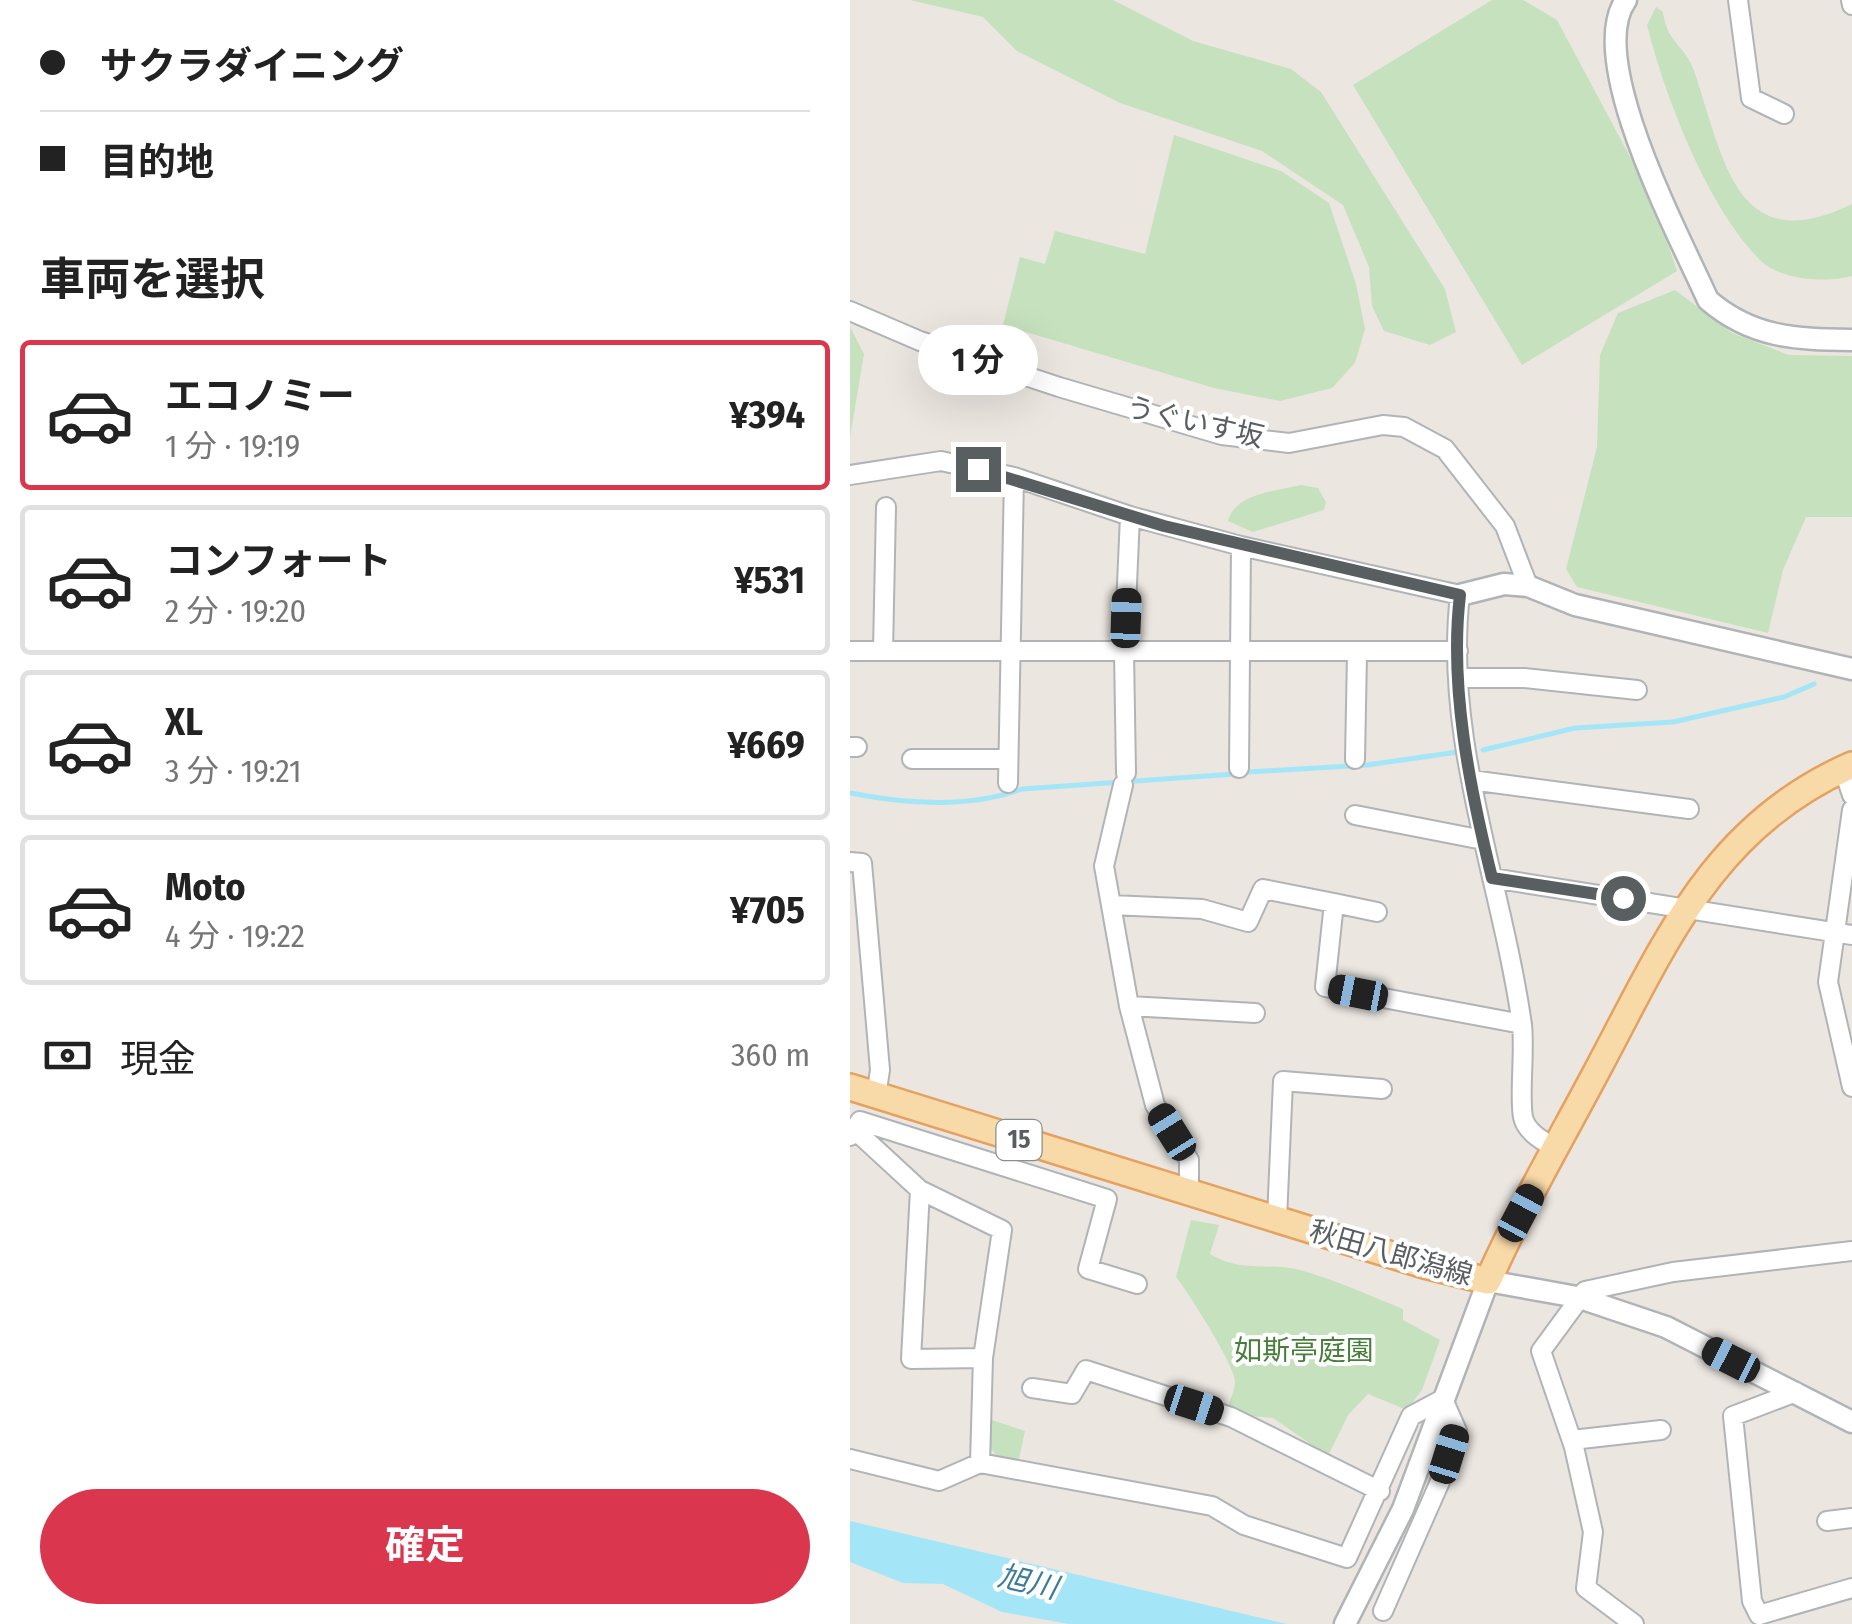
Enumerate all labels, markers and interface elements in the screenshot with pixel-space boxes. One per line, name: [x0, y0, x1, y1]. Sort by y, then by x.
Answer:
text: サクラダイニング: [100, 43, 404, 89]
text: 目的地: [100, 139, 214, 185]
text: 車両を選択: [40, 253, 265, 307]
callout: 1 分: [918, 324, 1038, 394]
text: 1 分: [952, 341, 1004, 379]
icon: car: [45, 370, 135, 460]
text: エコノミー: [165, 373, 355, 419]
street label: うぐいす坂: [1123, 390, 1267, 454]
text: ¥394: [729, 392, 805, 438]
text: 1 分 · 19:19: [165, 427, 300, 465]
route end: [956, 447, 1001, 492]
icon: car: [45, 535, 135, 625]
text: コンフォート: [165, 538, 392, 584]
text: ¥531: [734, 557, 805, 603]
car: [1110, 587, 1142, 649]
text: 2 分 · 19:20: [165, 592, 306, 630]
text: XL: [165, 699, 203, 745]
icon: car: [45, 700, 135, 790]
text: ¥669: [728, 722, 805, 768]
text: 3 分 · 19:21: [165, 752, 301, 790]
text: Moto: [165, 864, 246, 910]
icon: car: [45, 865, 135, 955]
route start: [1601, 876, 1646, 921]
text: ¥705: [730, 887, 805, 933]
text: 4 分 · 19:22: [165, 917, 305, 955]
car: [1326, 973, 1390, 1013]
icon: cash: [40, 1028, 95, 1083]
text: 現金: [120, 1036, 196, 1082]
text: 360 m: [731, 1036, 810, 1074]
car: [1143, 1099, 1201, 1165]
road number: 15: [996, 1120, 1042, 1160]
car: [1494, 1179, 1548, 1247]
street label: 秋田八郎潟線: [1306, 1214, 1476, 1292]
car: [1697, 1333, 1765, 1387]
park label: 如斯亭庭園: [1234, 1334, 1374, 1367]
car: [1161, 1381, 1227, 1429]
car: [1426, 1421, 1472, 1487]
button: 確定: [40, 1489, 810, 1604]
water label: 旭川: [995, 1558, 1064, 1607]

